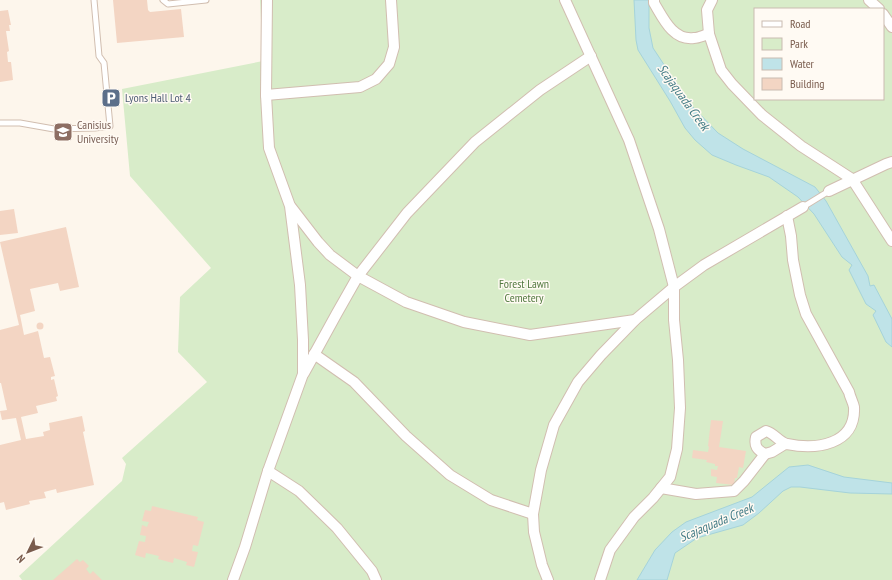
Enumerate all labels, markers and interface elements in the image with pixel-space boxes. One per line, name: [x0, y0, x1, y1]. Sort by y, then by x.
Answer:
legend: [754, 8, 884, 100]
text: Road: [790, 16, 810, 31]
text: Park: [790, 36, 808, 51]
text: Water: [790, 56, 815, 71]
water label: Scajaquada Creek: [654, 61, 715, 136]
text: Building: [790, 76, 825, 91]
parking icon: Lyons Hall Lot 4: [100, 87, 122, 109]
place label: Lyons Hall Lot 4: [125, 90, 191, 105]
place label: Canisius University: [77, 117, 119, 146]
school or university icon: Canisius University: [52, 121, 74, 143]
park label: Forest Lawn Cemetery: [499, 276, 549, 305]
water label: Scajaquada Creek: [677, 499, 757, 546]
north arrow: [8, 532, 48, 572]
text: N: [14, 552, 28, 566]

